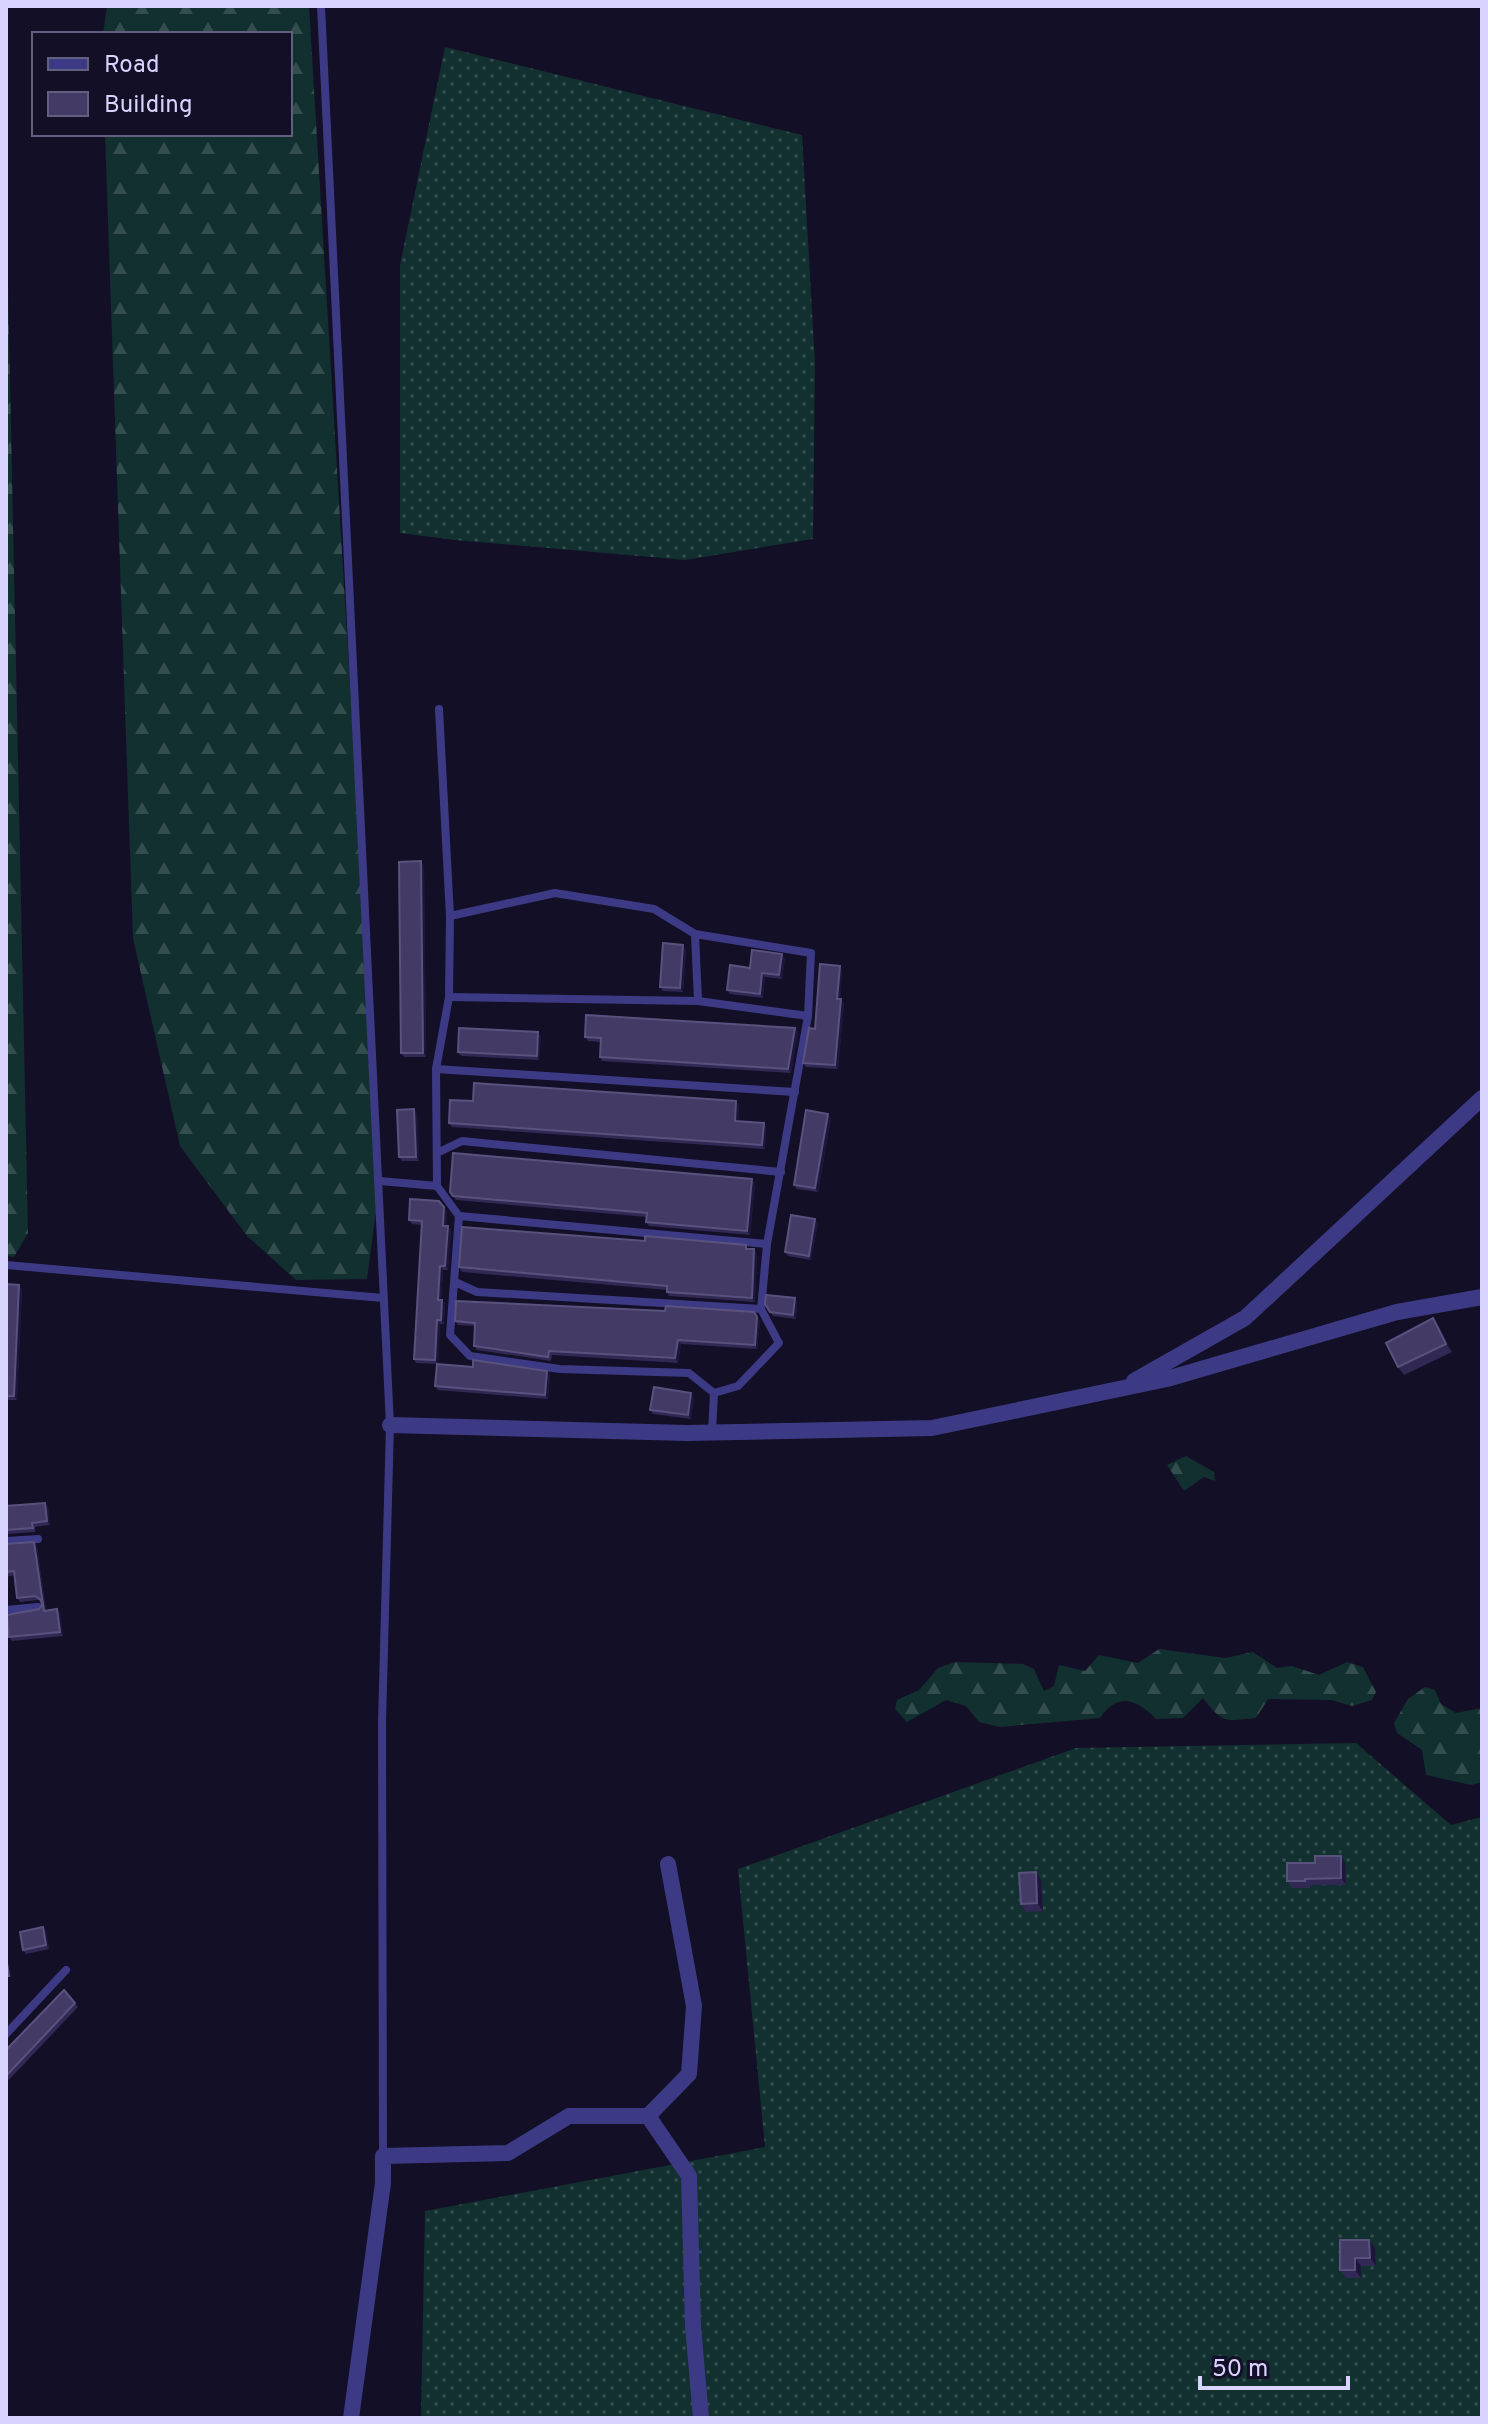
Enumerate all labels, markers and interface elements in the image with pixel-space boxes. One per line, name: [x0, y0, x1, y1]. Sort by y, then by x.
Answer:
legend: [32, 32, 292, 136]
text: Road: [104, 51, 160, 81]
text: Building: [104, 91, 193, 121]
scale bar: [1200, 2340, 1348, 2390]
text: 50 m: [1212, 2355, 1268, 2385]

